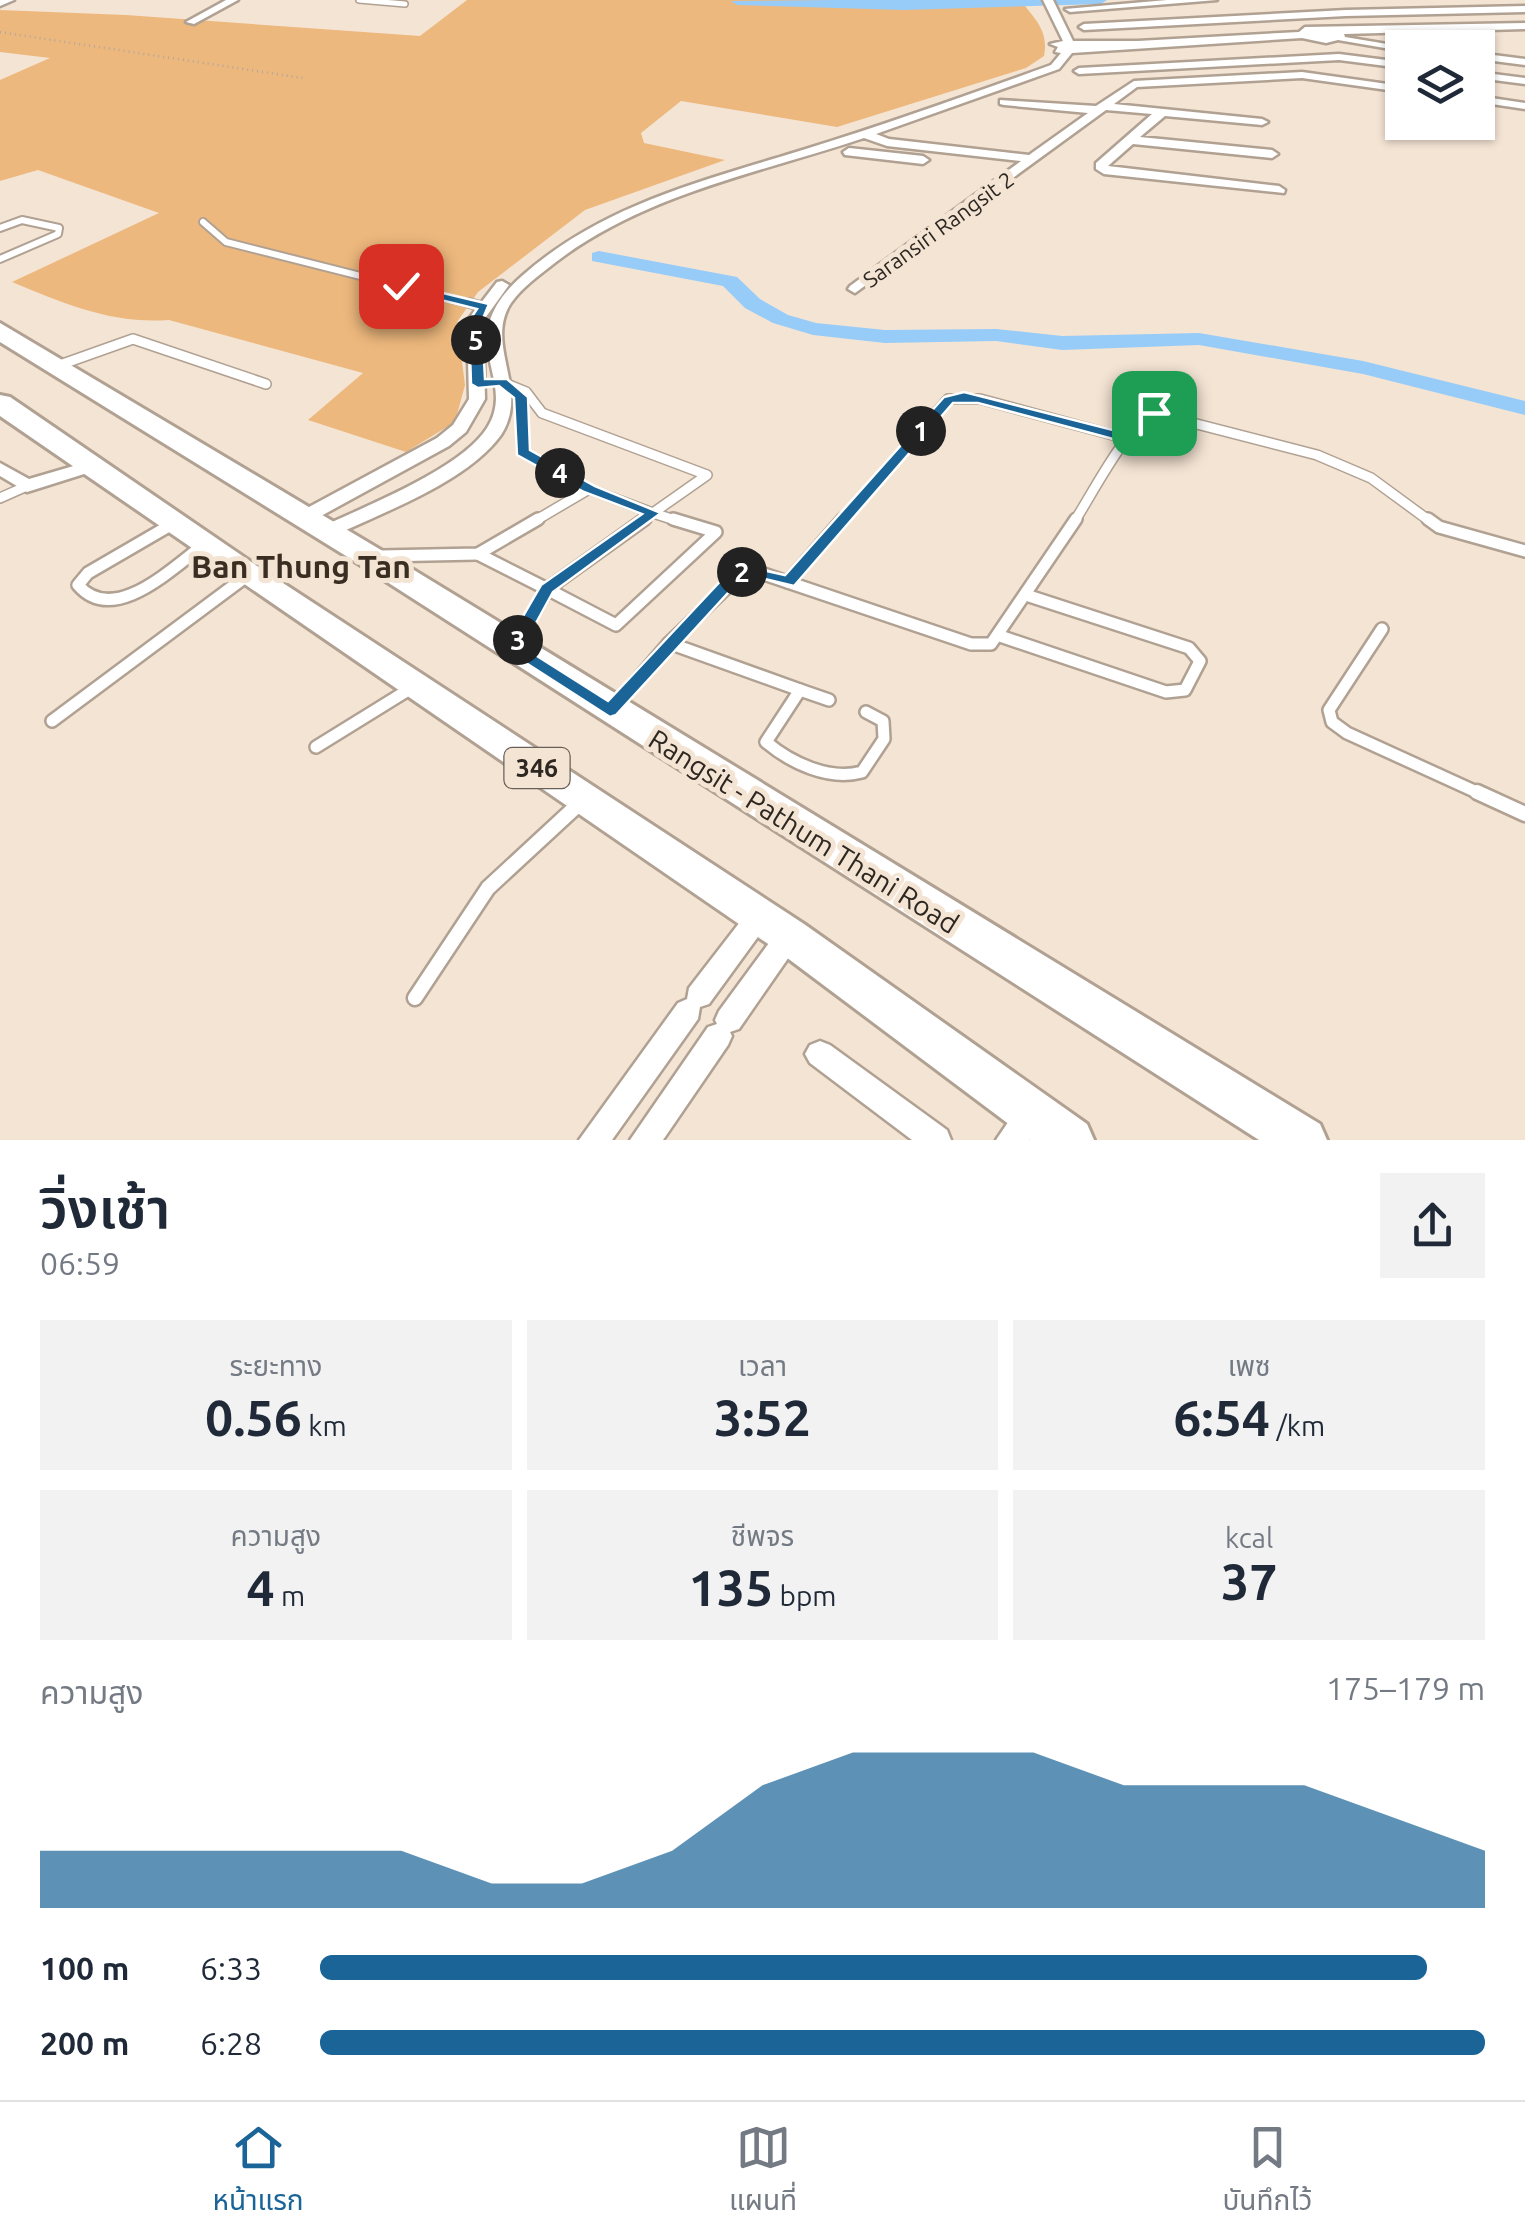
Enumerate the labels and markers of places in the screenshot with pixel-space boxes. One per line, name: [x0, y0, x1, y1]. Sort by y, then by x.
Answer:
pin: [359, 244, 444, 329]
pin: 5: [451, 315, 501, 365]
pin: [1112, 371, 1197, 456]
pin: 1: [896, 406, 946, 456]
pin: 4: [535, 448, 585, 498]
pin: 2: [717, 547, 767, 597]
pin: 3: [493, 615, 543, 665]

